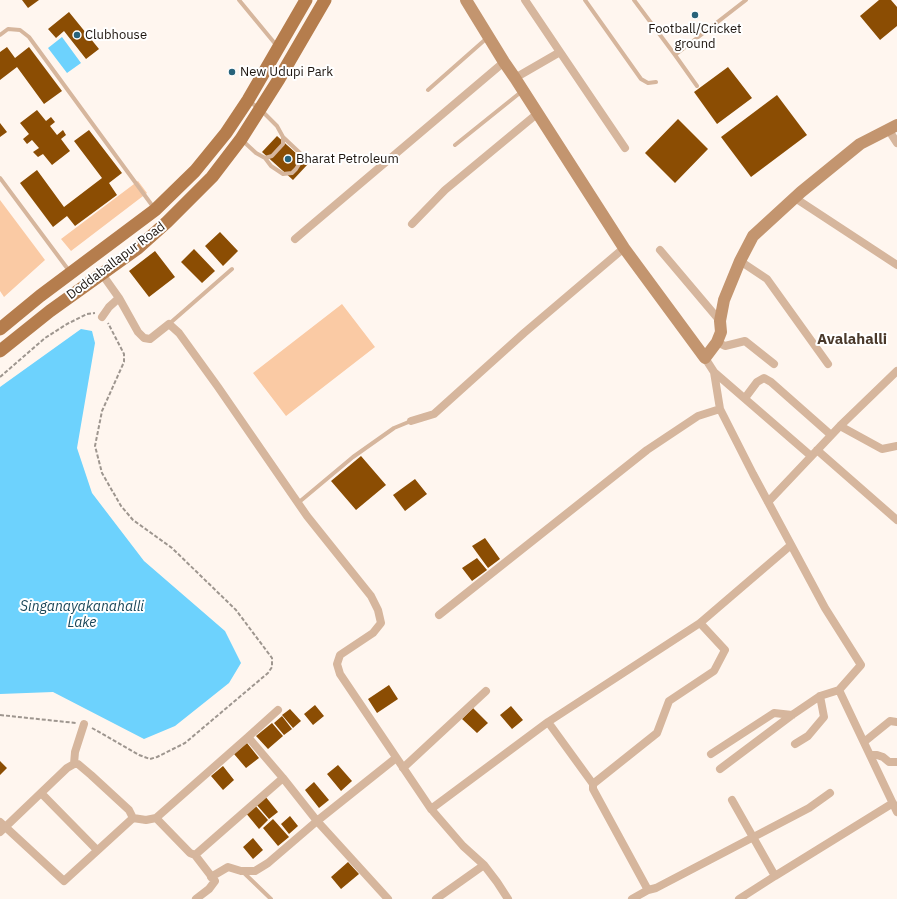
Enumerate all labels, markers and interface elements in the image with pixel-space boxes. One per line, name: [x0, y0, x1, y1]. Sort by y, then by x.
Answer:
marker: Football/Cricket ground: [690, 10, 700, 20]
place label: Football/Cricket ground: [648, 21, 742, 52]
place label: Clubhouse: [85, 27, 147, 43]
marker: Clubhouse: [72, 30, 82, 40]
place label: New Udupi Park: [240, 64, 333, 80]
marker: New Udupi Park: [227, 67, 237, 77]
place label: Bharat Petroleum: [296, 151, 399, 167]
marker: Bharat Petroleum: [283, 154, 293, 164]
street label: Doddaballapur Road: [64, 219, 168, 303]
district label: Avalahalli: [817, 331, 887, 349]
water label: Singanayakanahalli Lake: [20, 599, 144, 632]

